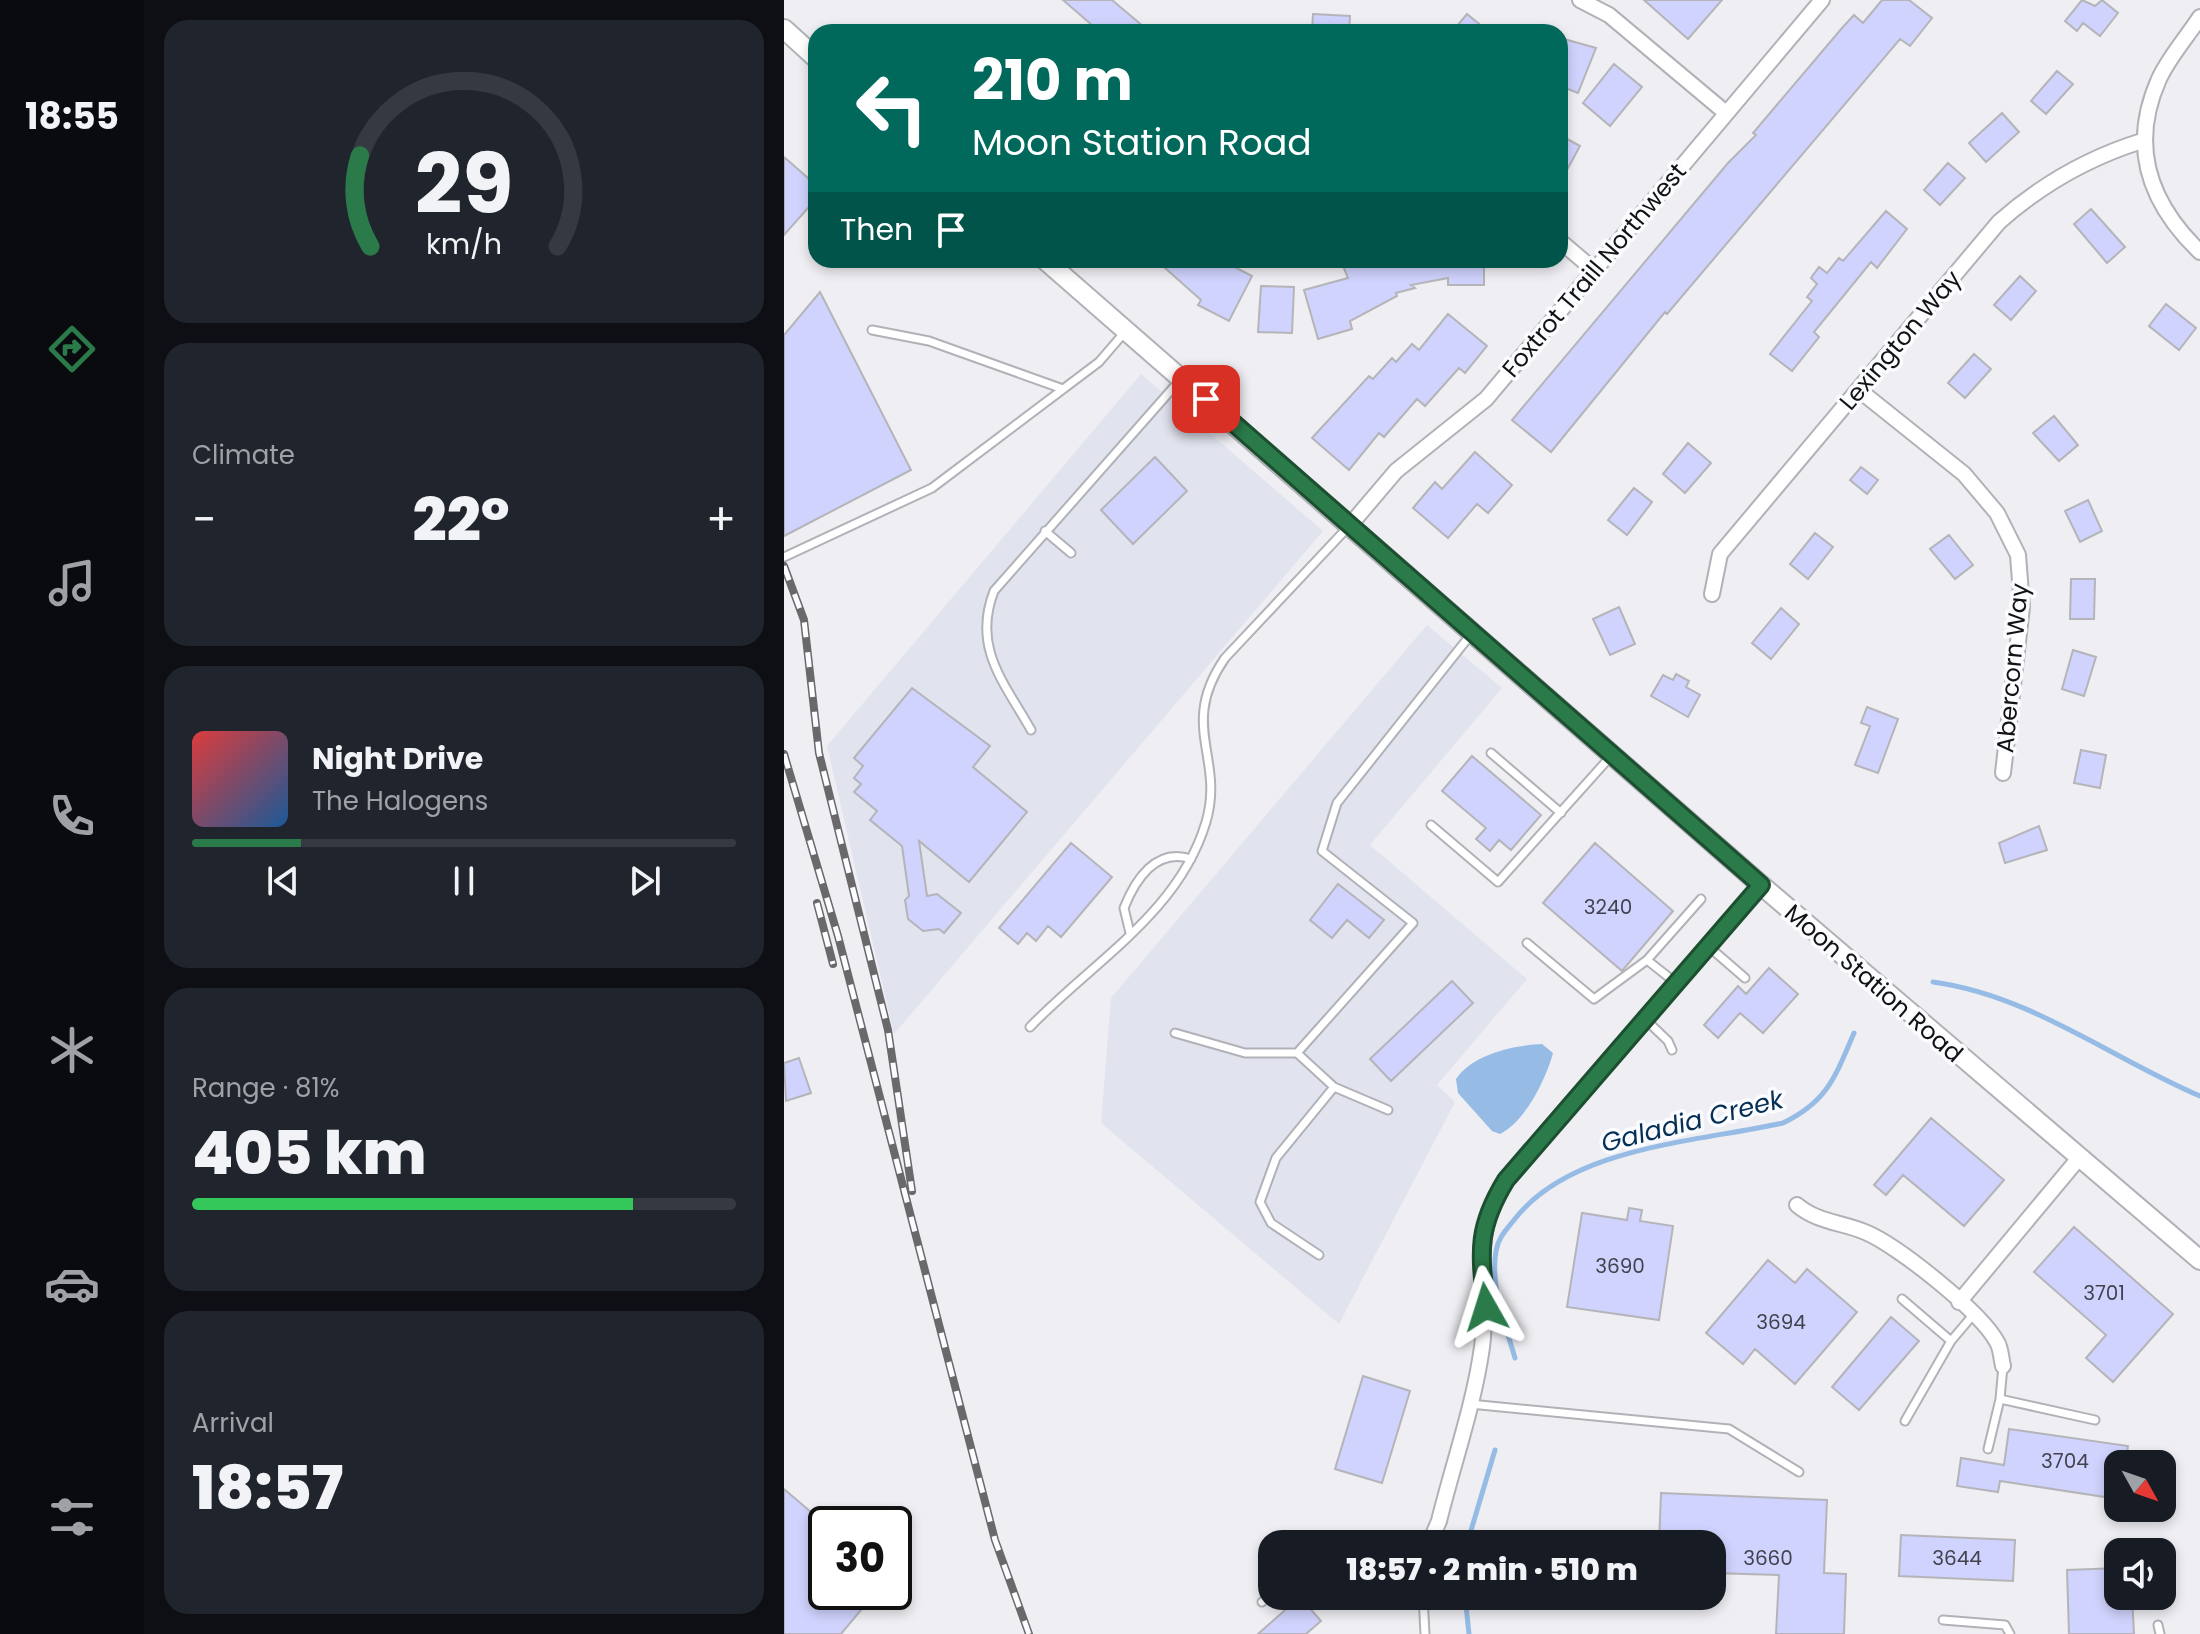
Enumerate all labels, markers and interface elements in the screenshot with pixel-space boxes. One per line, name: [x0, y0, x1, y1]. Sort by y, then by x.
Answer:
text: 210 m: [972, 41, 1133, 120]
icon: left: [840, 56, 944, 160]
text: 18:55: [25, 91, 119, 142]
text: Moon Station Road: [972, 117, 1312, 168]
text: 29: [415, 126, 513, 242]
street label: Foxtrot Traill Northwest: [1494, 156, 1694, 384]
text: Then: [840, 208, 913, 251]
icon: arrive: [929, 208, 973, 252]
text: km/h: [426, 225, 502, 265]
street label: Lexington Way: [1832, 263, 1969, 417]
icon: directions: [44, 321, 100, 377]
pin: [1172, 365, 1240, 433]
icon: arrive: [1184, 377, 1228, 421]
text: Climate: [192, 437, 295, 473]
text: 22°: [413, 478, 510, 562]
text: −: [192, 489, 216, 550]
text: +: [706, 489, 736, 550]
icon: music: [44, 555, 100, 611]
street label: Abercorn Way: [1988, 581, 2036, 754]
text: Night Drive: [312, 737, 483, 780]
text: The Halogens: [312, 783, 488, 819]
icon: phone: [44, 788, 100, 844]
icon: previous: [261, 859, 305, 903]
icon: pause: [442, 859, 486, 903]
icon: next: [623, 859, 667, 903]
house number: 3240: [1584, 893, 1632, 921]
street label: Moon Station Road: [1778, 896, 1970, 1070]
icon: climate: [44, 1022, 100, 1078]
text: Range · 81%: [192, 1070, 340, 1106]
water label: Galadia Creek: [1597, 1081, 1788, 1161]
text: 405 km: [192, 1111, 426, 1195]
house number: 3690: [1595, 1252, 1645, 1280]
icon: car: [44, 1256, 100, 1312]
position arrow: [1444, 1265, 1528, 1349]
house number: 3701: [2083, 1279, 2125, 1307]
house number: 3694: [1756, 1308, 1806, 1336]
text: Arrival: [192, 1405, 274, 1441]
text: 18:57: [192, 1446, 343, 1530]
house number: 3704: [2041, 1447, 2089, 1475]
north arrow: [2104, 1450, 2176, 1522]
map controls: [2104, 1450, 2176, 1610]
icon: filters: [44, 1489, 100, 1545]
speed limit sign: 30: [808, 1506, 912, 1610]
button: sound: [2104, 1538, 2176, 1610]
house number: 3660: [1743, 1544, 1793, 1572]
house number: 3644: [1932, 1544, 1982, 1572]
text: 18:57 · 2 min · 510 m: [1346, 1548, 1638, 1591]

